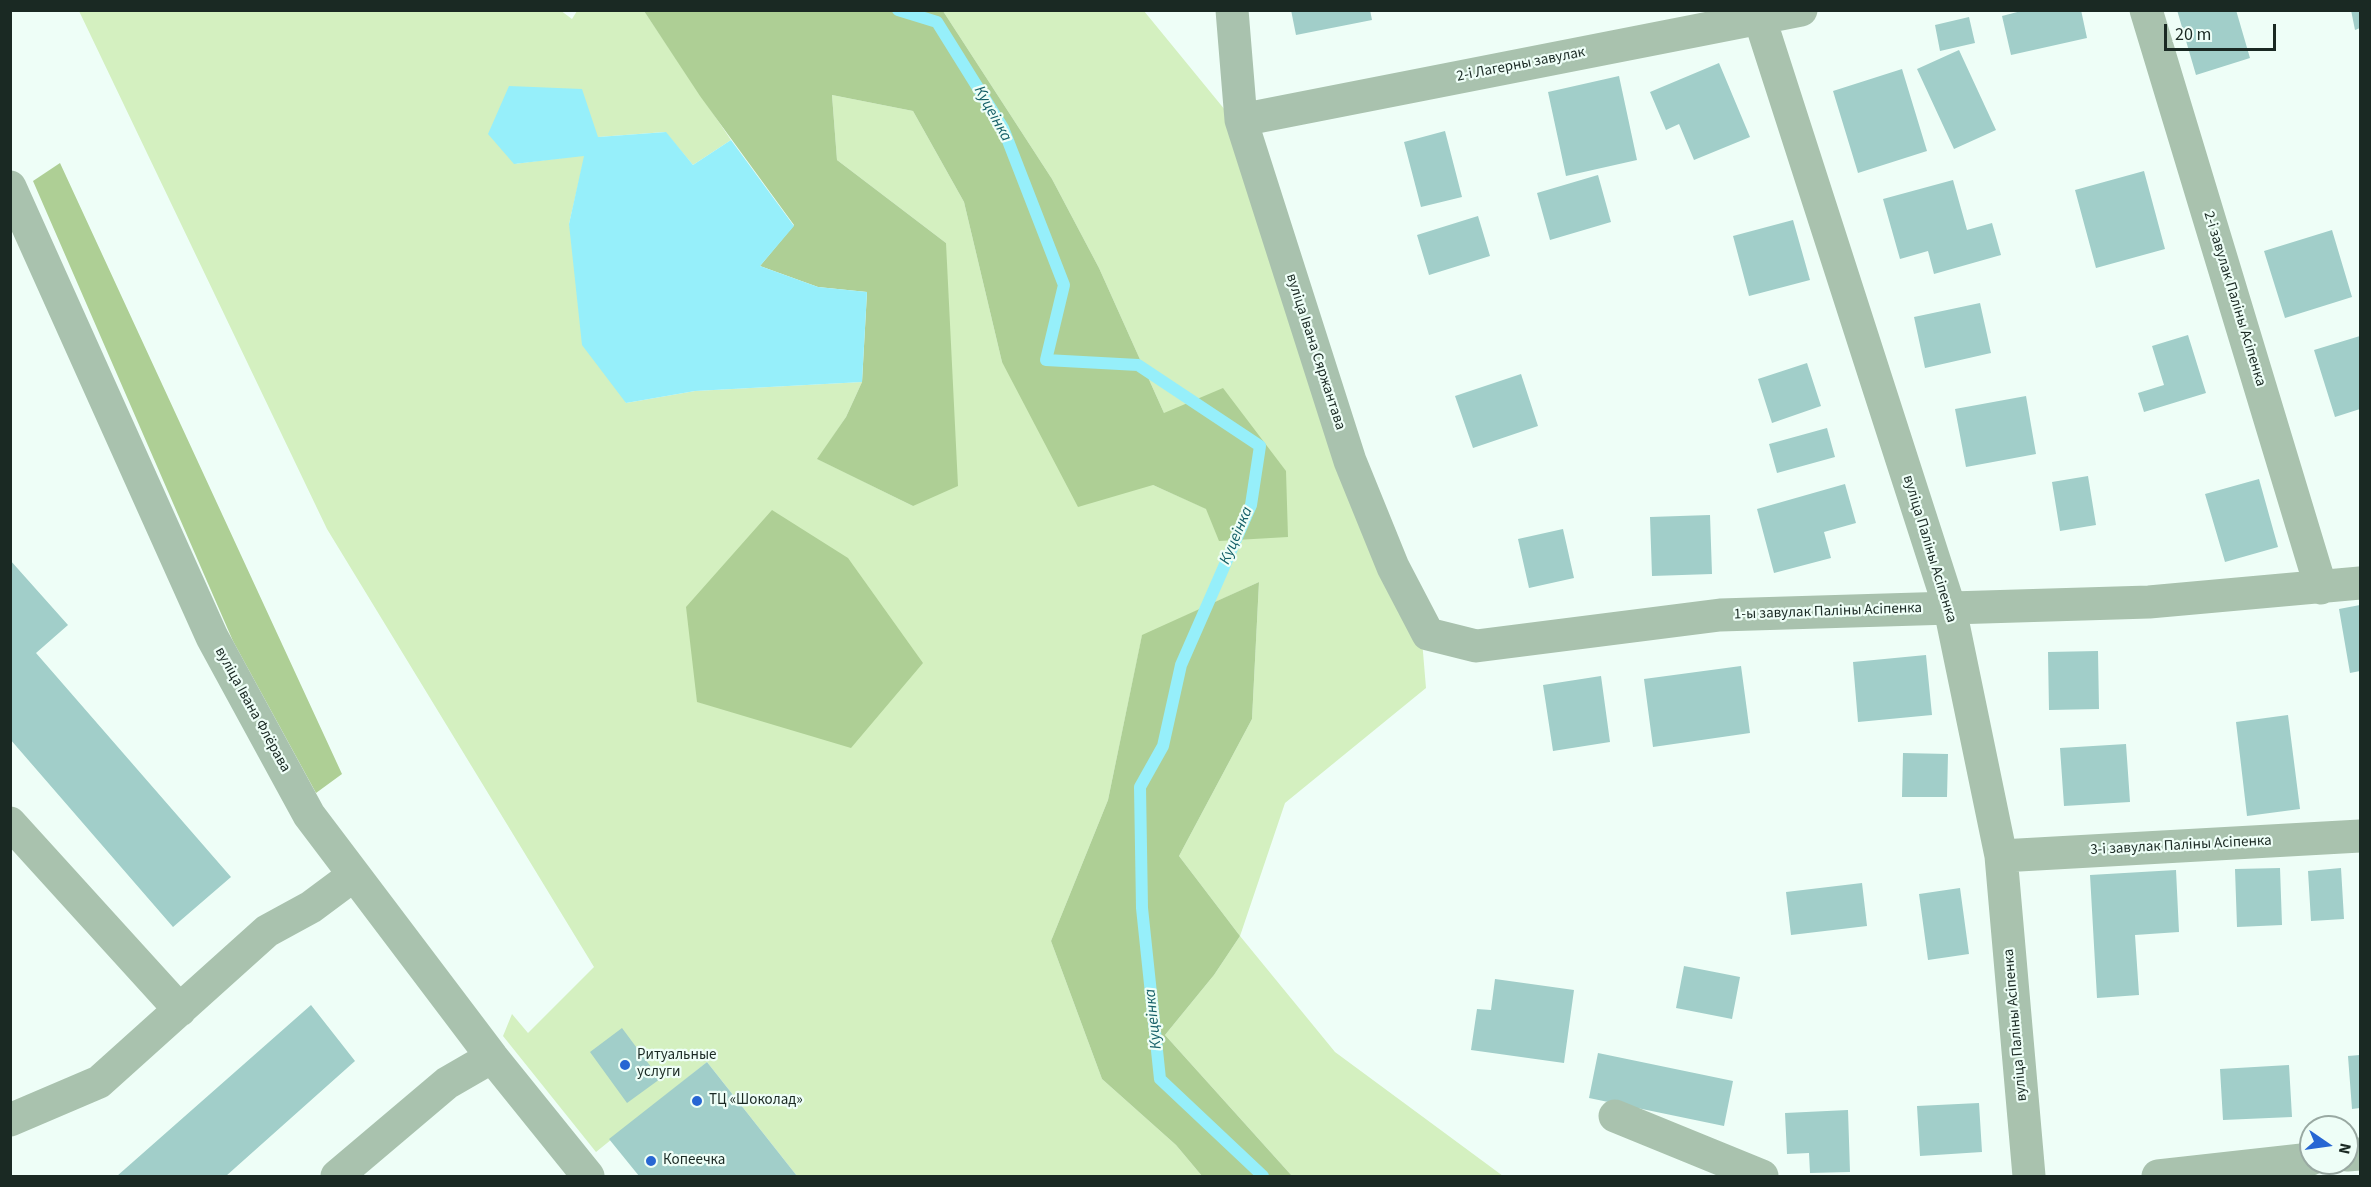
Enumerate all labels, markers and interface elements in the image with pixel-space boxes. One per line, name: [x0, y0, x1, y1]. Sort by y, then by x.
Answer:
scale bar: [2167, 12, 2280, 50]
text: 20 m: [2175, 22, 2211, 47]
street label: 2-і Лагерны завулак: [1455, 44, 1587, 86]
water label: Куцеінка: [969, 83, 1015, 145]
street label: 2-і завулак Паліны Асіпенка: [2199, 209, 2269, 389]
street label: вуліца Івана Сяржантава: [1281, 272, 1349, 432]
street label: вуліца Паліны Асіпенка: [1898, 473, 1960, 625]
water label: Куцеінка: [1216, 504, 1258, 568]
street label: 1-ы завулак Паліны Асіпенка: [1734, 600, 1922, 624]
street label: вуліца Івана Флёрава: [210, 644, 294, 776]
street label: 3-і завулак Паліны Асіпенка: [2090, 832, 2272, 860]
street label: вуліца Паліны Асіпенка: [2000, 948, 2032, 1102]
water label: Куцеінка: [1141, 988, 1167, 1050]
place label: Ритуальные услуги: [637, 1047, 716, 1082]
marker: Ритуальные услуги: [618, 1058, 632, 1072]
place label: ТЦ «Шоколад»: [709, 1092, 803, 1110]
marker: ТЦ «Шоколад»: [690, 1094, 704, 1108]
north arrow: [2299, 1115, 2359, 1175]
text: N: [2333, 1141, 2357, 1156]
place label: Копеечка: [663, 1152, 725, 1170]
marker: Копеечка: [644, 1154, 658, 1168]

